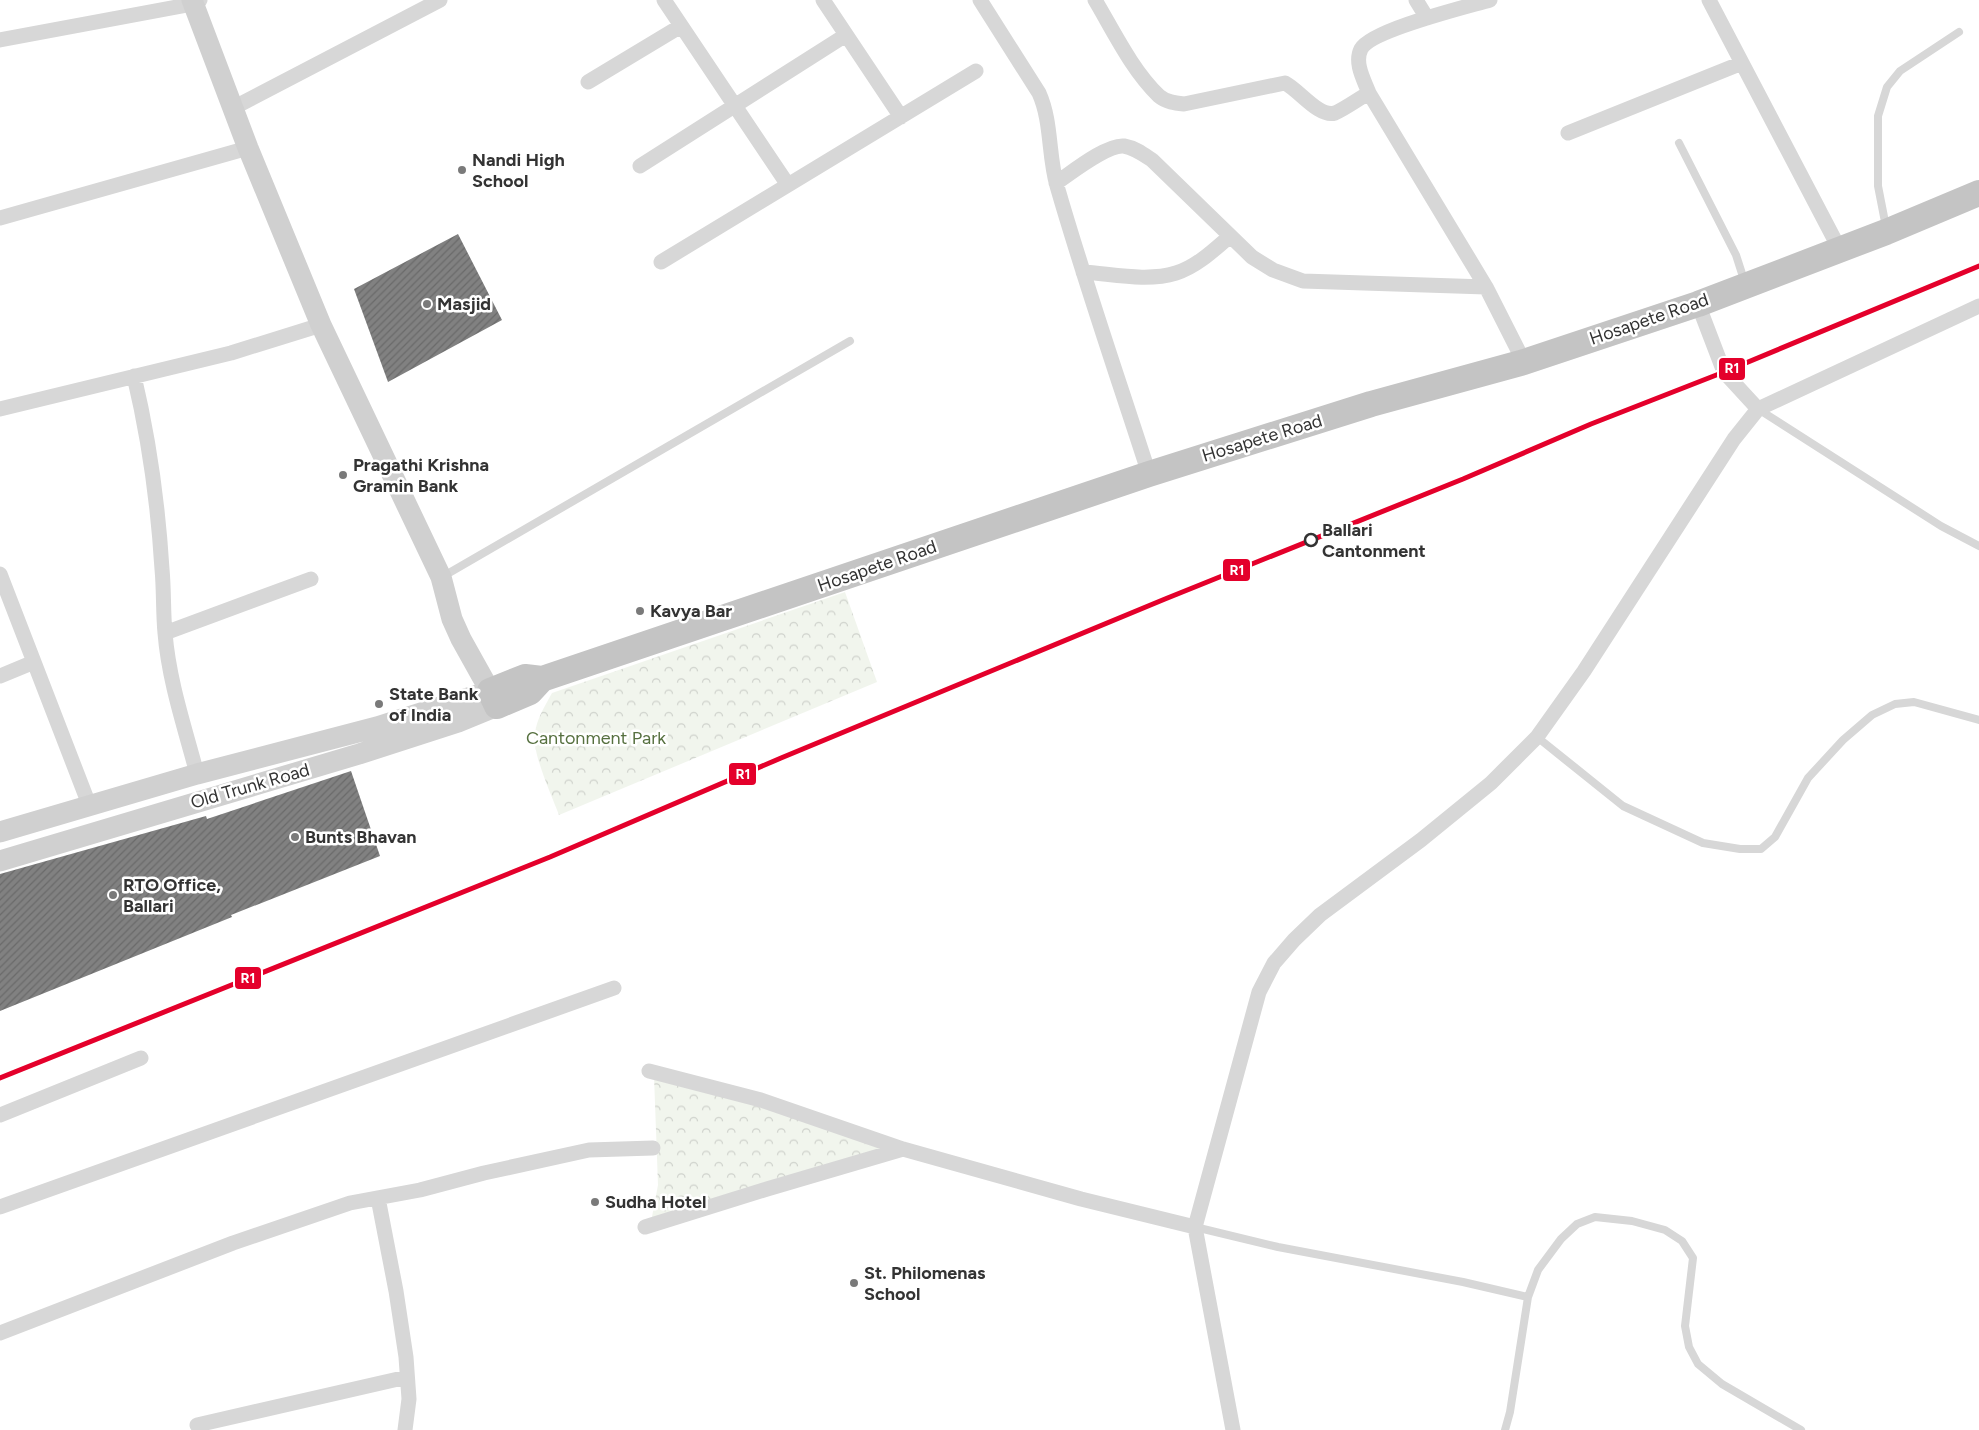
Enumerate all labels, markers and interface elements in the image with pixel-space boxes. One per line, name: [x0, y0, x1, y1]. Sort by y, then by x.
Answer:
place label: Nandi High School: [472, 149, 565, 192]
marker: Nandi High School: [456, 164, 468, 176]
street label: Hosapete Road: [1587, 288, 1711, 350]
place label: Masjid: [437, 293, 491, 315]
marker: Masjid: [421, 298, 433, 310]
line badge: R1: [1718, 357, 1746, 381]
text: R1: [1725, 360, 1739, 377]
street label: Hosapete Road: [1199, 409, 1325, 467]
place label: Pragathi Krishna Gramin Bank: [353, 454, 489, 497]
marker: Pragathi Krishna Gramin Bank: [337, 469, 349, 481]
place label: Ballari Cantonment: [1322, 519, 1426, 562]
marker: Ballari Cantonment: [1304, 533, 1318, 547]
street label: Hosapete Road: [815, 535, 939, 597]
line badge: R1: [1222, 558, 1251, 582]
text: R1: [1230, 562, 1244, 579]
place label: Kavya Bar: [650, 600, 732, 622]
marker: Kavya Bar: [634, 605, 646, 617]
place label: State Bank of India: [389, 683, 479, 726]
marker: State Bank of India: [373, 698, 385, 710]
park label: Cantonment Park: [526, 727, 666, 749]
street label: Old Trunk Road: [188, 759, 312, 813]
line badge: R1: [728, 762, 757, 786]
text: R1: [736, 766, 750, 783]
place label: Bunts Bhavan: [305, 826, 417, 848]
marker: Bunts Bhavan: [289, 831, 301, 843]
place label: RTO Office, Ballari: [123, 874, 221, 917]
marker: RTO Office, Ballari: [107, 889, 119, 901]
line badge: R1: [234, 966, 262, 990]
text: R1: [241, 970, 255, 987]
place label: Sudha Hotel: [605, 1191, 706, 1213]
marker: Sudha Hotel: [589, 1196, 601, 1208]
place label: St. Philomenas School: [864, 1262, 986, 1305]
marker: St. Philomenas School: [848, 1277, 860, 1289]

